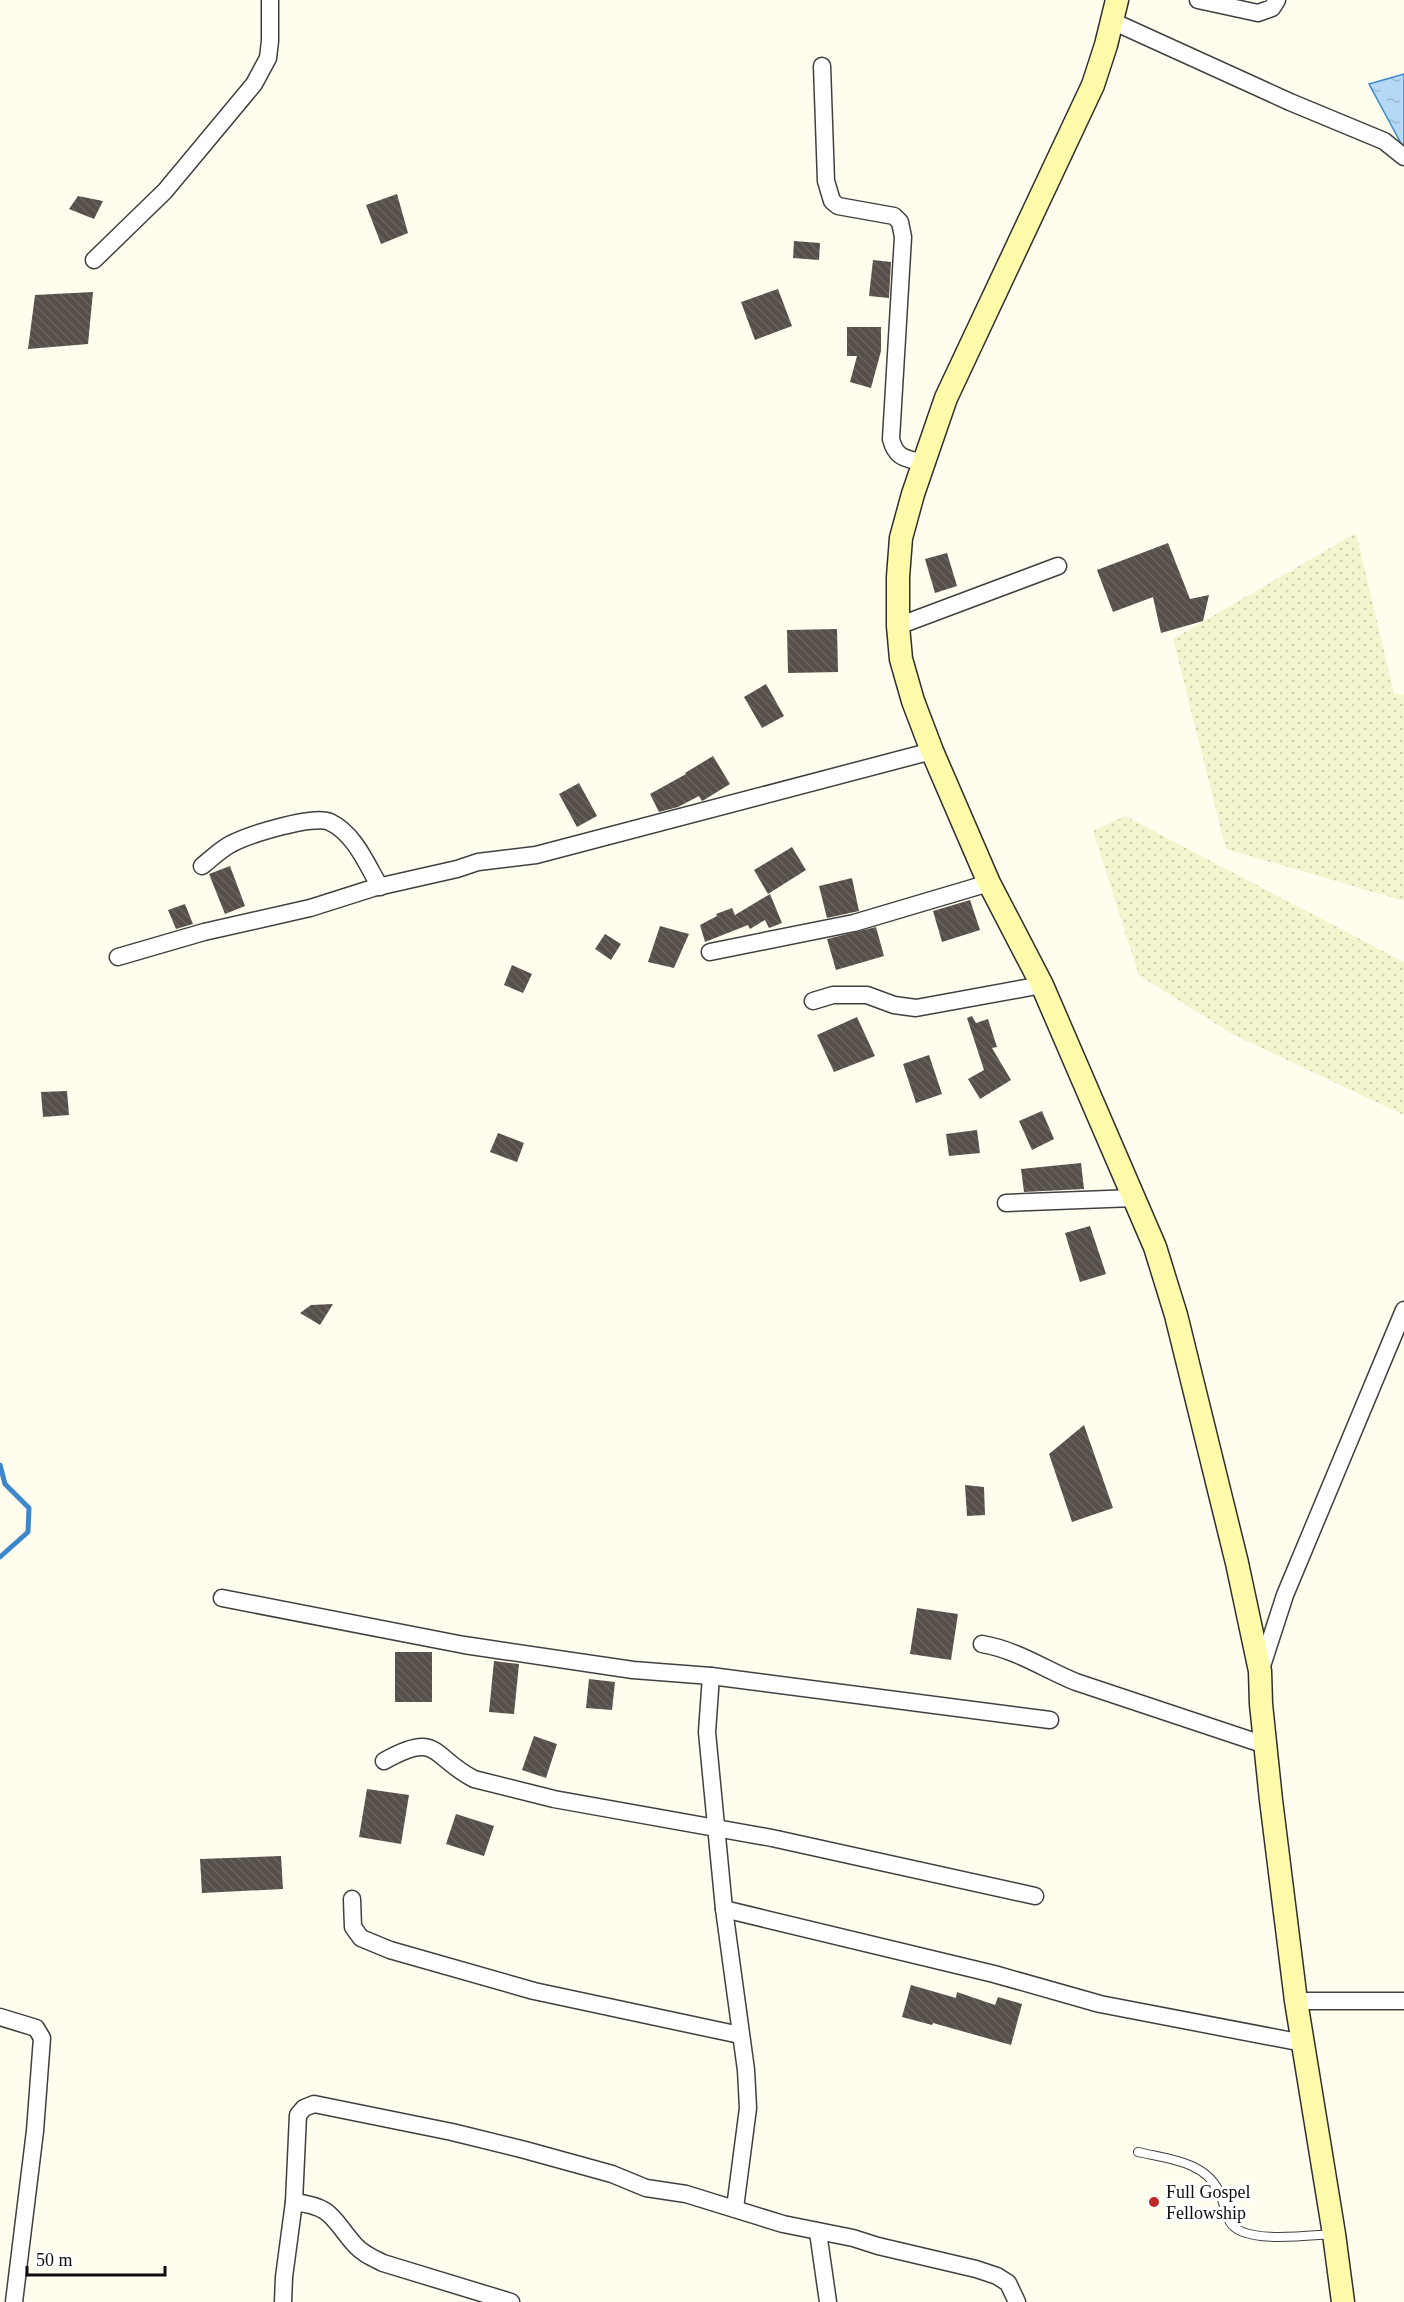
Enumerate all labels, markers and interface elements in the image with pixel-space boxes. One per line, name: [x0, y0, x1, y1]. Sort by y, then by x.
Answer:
place label: Full Gospel Fellowship: [1166, 2182, 1251, 2223]
marker: Full Gospel Fellowship: [1147, 2195, 1161, 2209]
scale bar: [27, 2239, 165, 2277]
text: 50 m: [36, 2250, 73, 2270]

